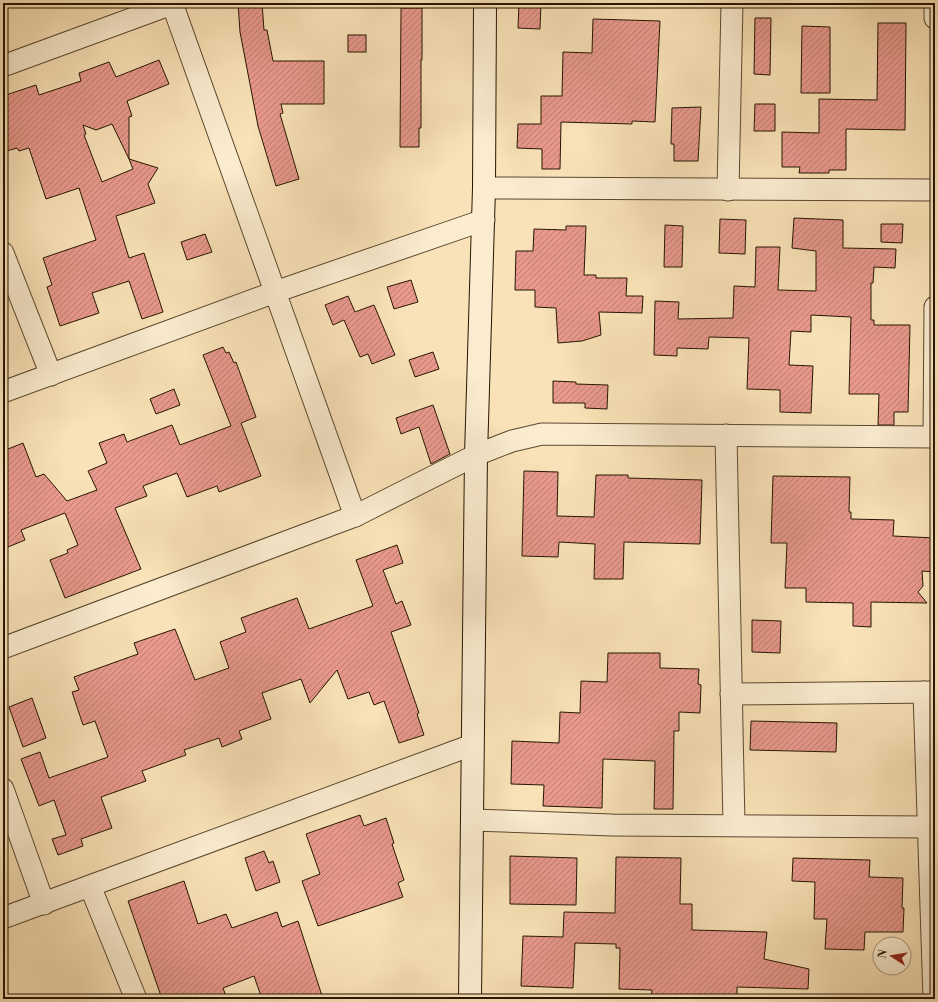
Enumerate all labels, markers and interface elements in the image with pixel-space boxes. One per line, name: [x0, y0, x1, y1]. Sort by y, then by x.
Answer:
north arrow: [872, 936, 912, 976]
text: N: [875, 948, 891, 960]

